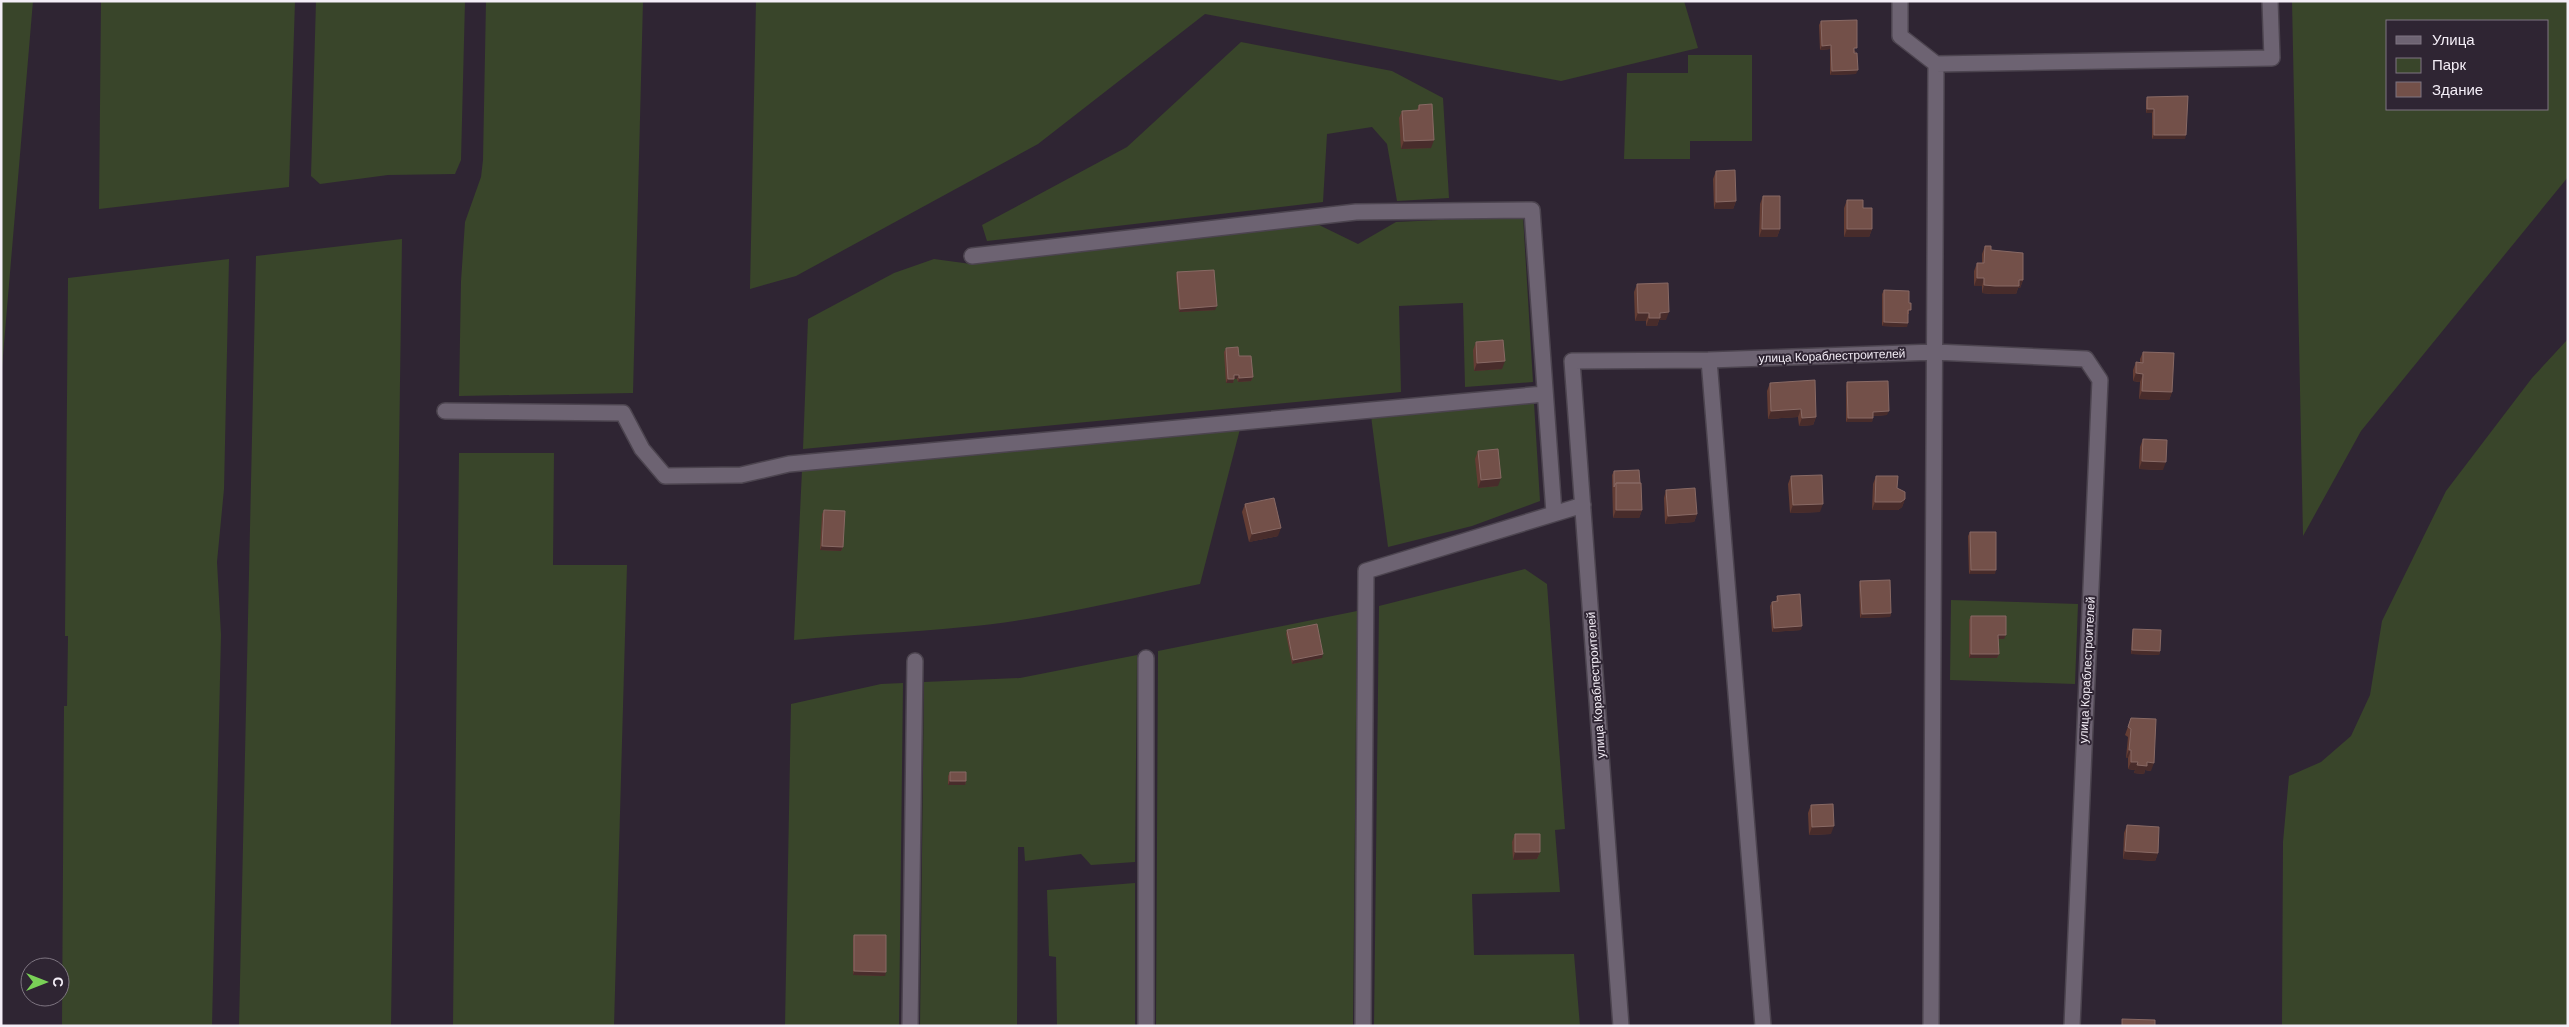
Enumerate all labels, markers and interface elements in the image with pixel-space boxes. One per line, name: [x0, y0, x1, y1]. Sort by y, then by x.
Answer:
legend: [2386, 20, 2549, 110]
text: Улица: [2432, 31, 2475, 48]
text: Парк: [2432, 56, 2466, 73]
text: Здание: [2432, 81, 2483, 98]
street label: улица Кораблестроителей: [1758, 346, 1906, 366]
street label: улица Кораблестроителей: [2076, 596, 2098, 744]
street label: улица Кораблестроителей: [1584, 611, 1608, 759]
north arrow: [20, 957, 70, 1007]
text: С: [50, 977, 66, 987]

